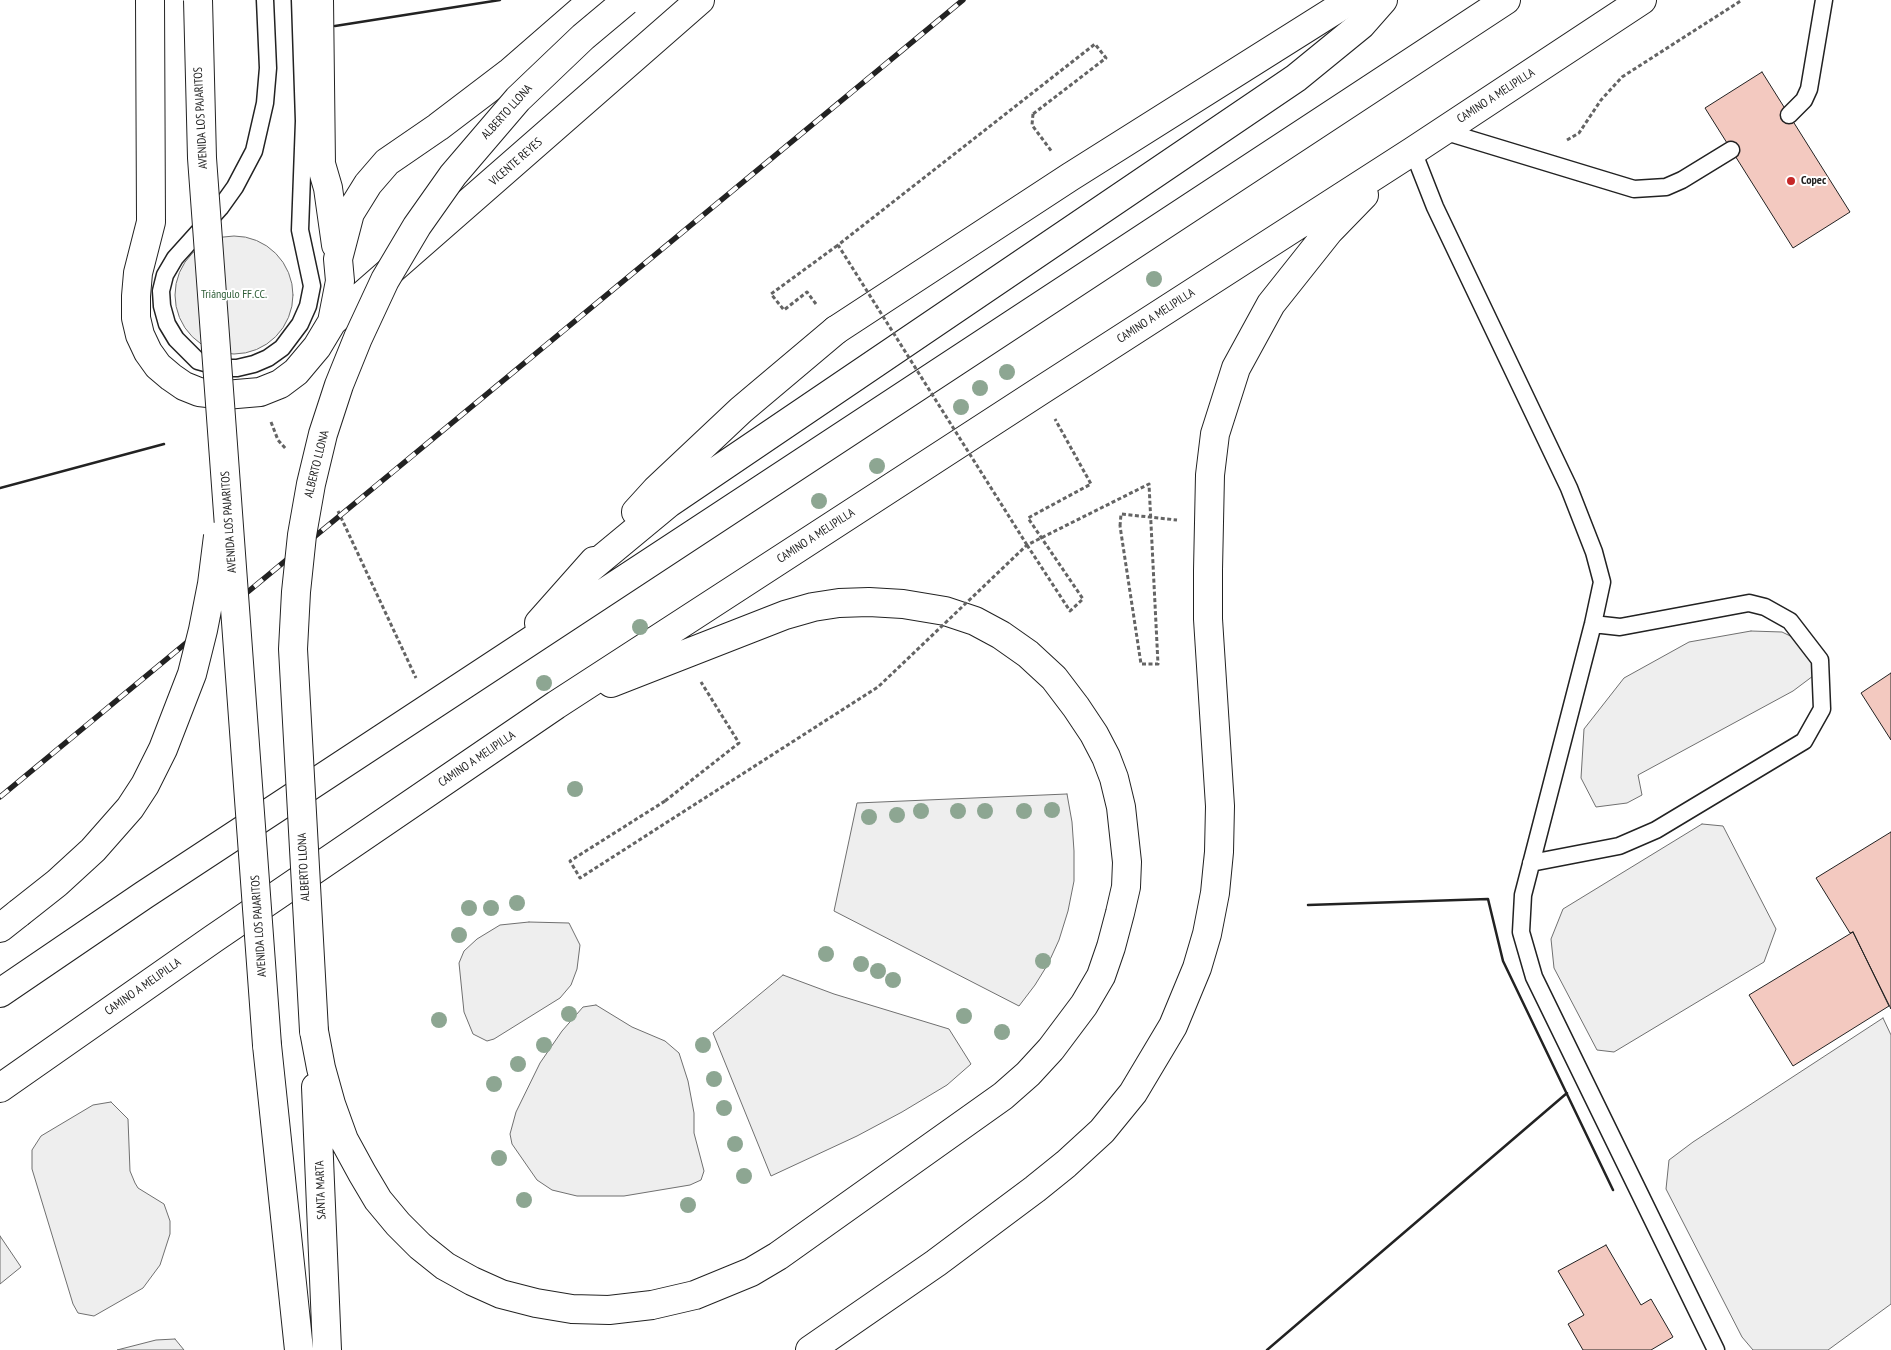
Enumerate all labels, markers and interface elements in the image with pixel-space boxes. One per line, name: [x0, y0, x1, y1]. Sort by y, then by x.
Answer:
street label: CAMINO A MELIPILLA: [1455, 66, 1537, 126]
street label: AVENIDA LOS PAJARITOS: [191, 67, 211, 169]
street label: ALBERTO LLONA: [479, 82, 535, 142]
street label: VICENTE REYES: [487, 135, 545, 189]
place label: Copec: [1801, 174, 1826, 188]
marker: Copec: [1785, 175, 1797, 187]
street label: CAMINO A MELIPILLA: [1115, 286, 1197, 346]
park label: Triángulo FF.CC.: [201, 288, 267, 302]
street label: ALBERTO LLONA: [302, 429, 332, 499]
street label: AVENIDA LOS PAJARITOS: [218, 471, 240, 573]
street label: CAMINO A MELIPILLA: [775, 506, 857, 566]
street label: CAMINO A MELIPILLA: [436, 728, 518, 790]
street label: ALBERTO LLONA: [295, 832, 313, 902]
street label: AVENIDA LOS PAJARITOS: [248, 875, 270, 977]
street label: CAMINO A MELIPILLA: [102, 955, 184, 1019]
street label: SANTA MARTA: [313, 1160, 329, 1220]

